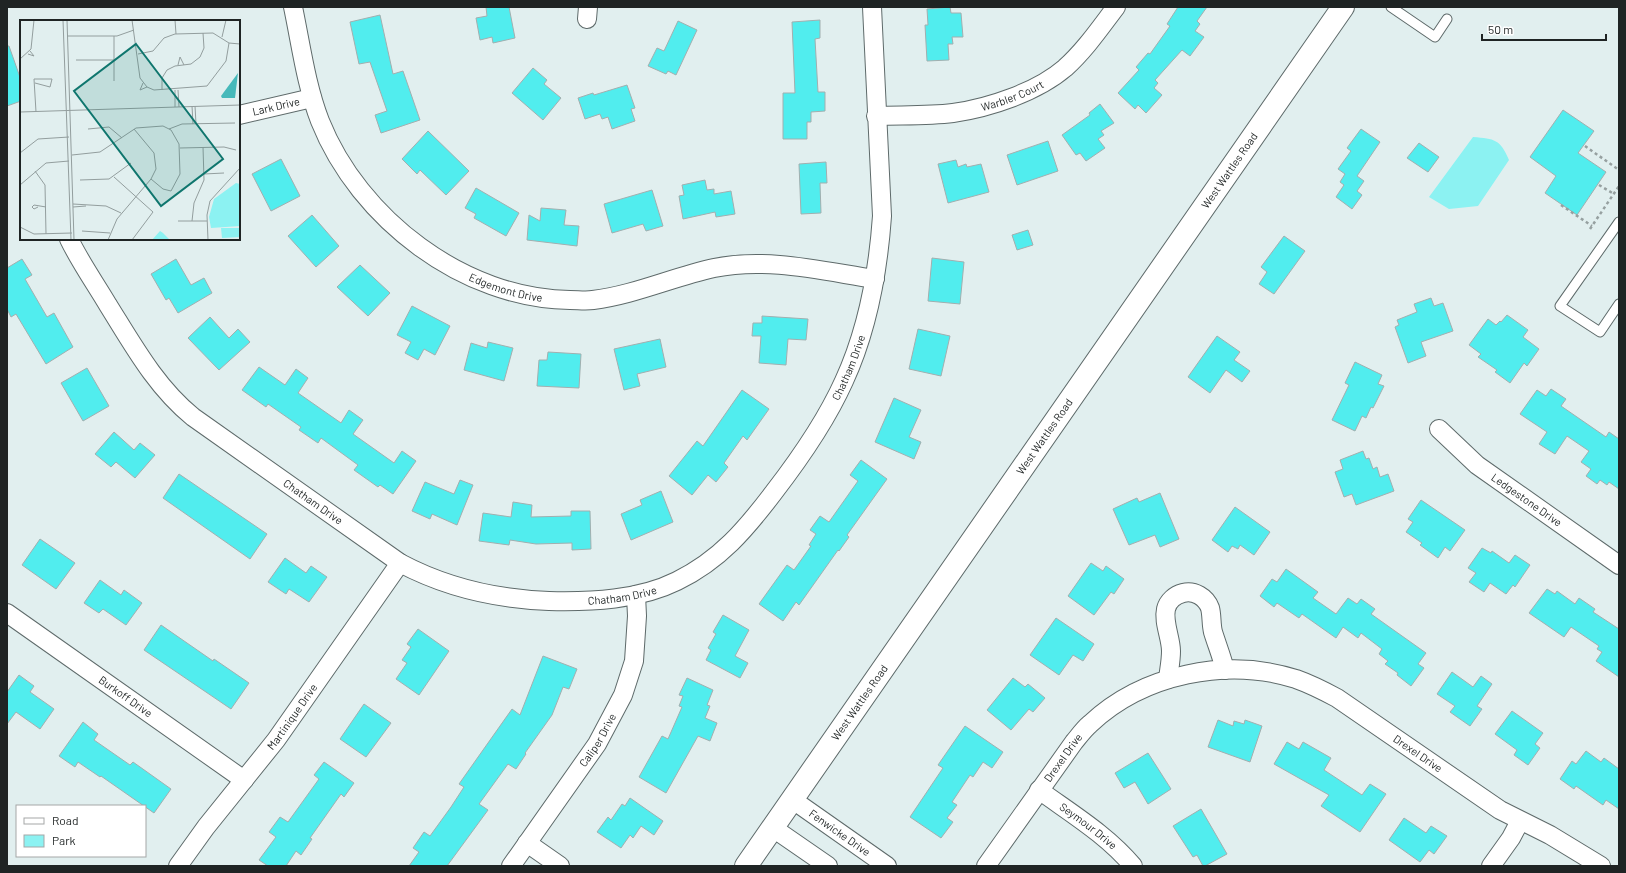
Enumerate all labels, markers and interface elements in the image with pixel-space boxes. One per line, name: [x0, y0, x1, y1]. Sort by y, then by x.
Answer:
scale bar: [1482, 16, 1606, 42]
inset map: [20, 20, 240, 240]
text: 50 m: [1488, 22, 1513, 36]
street label: Warbler Court: [979, 77, 1046, 113]
street label: Lark Drive: [251, 94, 301, 118]
street label: West Wattles Road: [1198, 130, 1260, 211]
street label: Edgemont Drive: [467, 270, 544, 304]
street label: Chatham Drive: [829, 333, 867, 402]
street label: West Wattles Road: [1013, 396, 1075, 477]
street label: Ledgestone Drive: [1489, 470, 1565, 529]
street label: Chatham Drive: [281, 476, 346, 527]
street label: Chatham Drive: [587, 583, 658, 607]
street label: West Wattles Road: [828, 662, 890, 743]
street label: Burkoff Drive: [97, 673, 155, 720]
street label: Martinique Drive: [264, 681, 320, 752]
street label: Caliper Drive: [576, 711, 618, 769]
street label: Drexel Drive: [1041, 730, 1085, 784]
street label: Drexel Drive: [1391, 732, 1445, 775]
street label: Seymour Drive: [1057, 800, 1120, 852]
legend: [16, 805, 146, 857]
street label: Fenwicke Drive: [807, 806, 873, 858]
text: Road: [52, 813, 79, 827]
text: Park: [52, 833, 76, 847]

